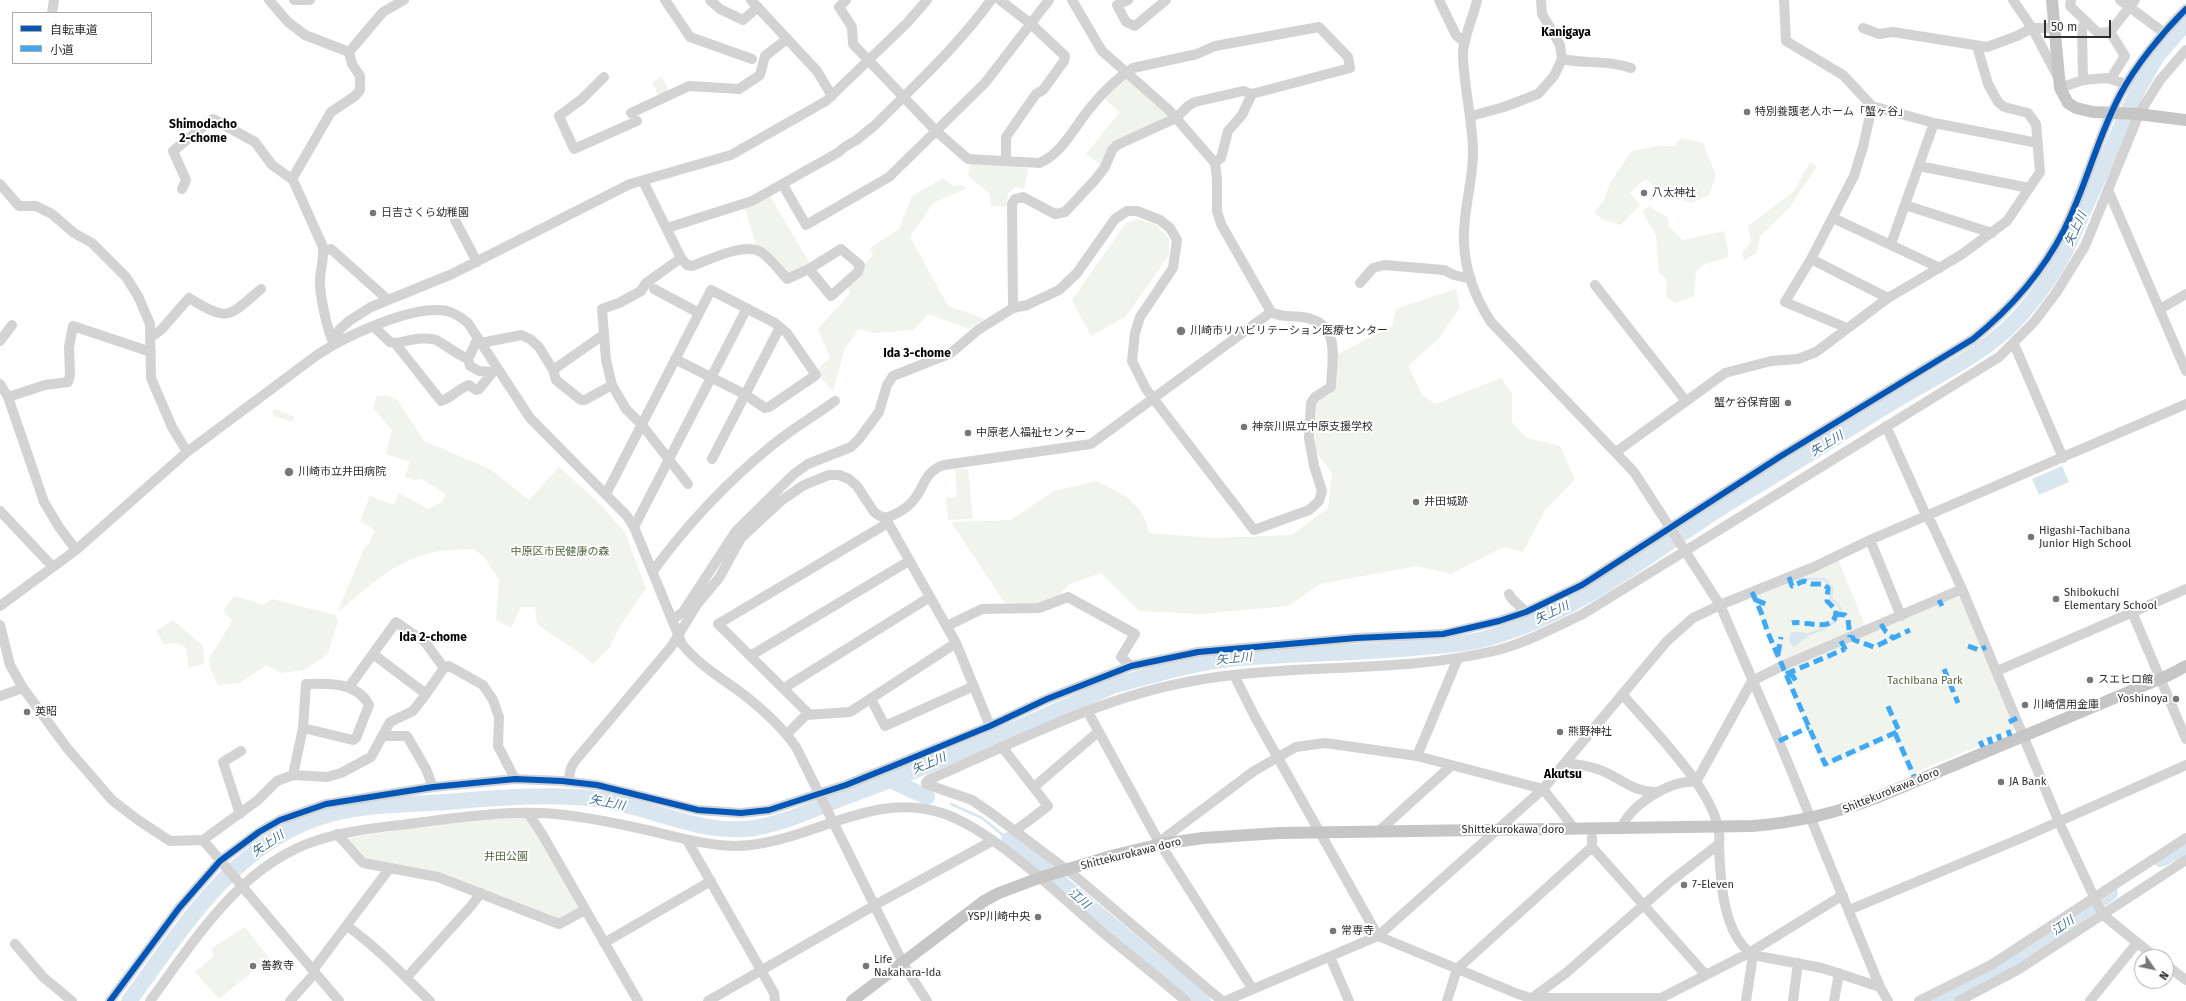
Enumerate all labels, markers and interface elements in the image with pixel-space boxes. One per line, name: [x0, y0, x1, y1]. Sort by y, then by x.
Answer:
legend: [12, 12, 152, 64]
scale bar: [2046, 12, 2113, 38]
text: 50 m: [2051, 20, 2077, 34]
text: 自転車道: [50, 23, 98, 37]
district label: Kanigaya: [1541, 26, 1591, 40]
text: 小道: [50, 43, 74, 57]
place label: 特別養護老人ホーム「蟹ヶ谷」: [1755, 105, 1909, 119]
marker: 特別養護老人ホーム「蟹ヶ谷」: [1742, 107, 1752, 117]
district label: Shimodacho 2-chome: [169, 118, 237, 146]
place label: 八太神社: [1652, 186, 1696, 200]
marker: 八太神社: [1639, 188, 1649, 198]
place label: 日吉さくら幼稚園: [381, 206, 469, 220]
marker: 日吉さくら幼稚園: [368, 208, 378, 218]
water label: 矢上川: [2062, 210, 2090, 248]
place label: 川崎市リハビリテーション医療センター: [1190, 324, 1388, 338]
marker: 川崎市リハビリテーション医療センター: [1175, 325, 1187, 337]
district label: Ida 3-chome: [883, 347, 951, 361]
place label: 蟹ケ谷保育園: [1714, 396, 1780, 410]
marker: 蟹ケ谷保育園: [1783, 398, 1793, 408]
place label: 神奈川県立中原支援学校: [1252, 420, 1373, 434]
marker: 神奈川県立中原支援学校: [1239, 422, 1249, 432]
place label: 中原老人福祉センター: [976, 426, 1086, 440]
marker: 中原老人福祉センター: [963, 428, 973, 438]
water label: 矢上川: [1808, 429, 1846, 459]
place label: 川崎市立井田病院: [298, 465, 386, 479]
marker: 川崎市立井田病院: [283, 466, 295, 478]
place label: 井田城跡: [1424, 495, 1468, 509]
marker: 井田城跡: [1411, 497, 1421, 507]
place label: Higashi-Tachibana Junior High School: [2039, 524, 2131, 550]
marker: Higashi-Tachibana Junior High School: [2026, 532, 2036, 542]
park label: 中原区市民健康の森: [511, 545, 609, 559]
place label: Shibokuchi Elementary School: [2064, 586, 2157, 612]
marker: Shibokuchi Elementary School: [2051, 594, 2061, 604]
water label: 矢上川: [1533, 599, 1571, 627]
district label: Ida 2-chome: [399, 631, 467, 645]
water label: 矢上川: [1215, 650, 1253, 668]
place label: スエヒロ館: [2098, 673, 2153, 687]
park label: Tachibana Park: [1887, 674, 1963, 688]
marker: スエヒロ館: [2085, 675, 2095, 685]
place label: Yoshinoya: [2117, 692, 2168, 706]
marker: Yoshinoya: [2171, 694, 2181, 704]
place label: 川崎信用金庫: [2033, 698, 2099, 712]
marker: 川崎信用金庫: [2020, 700, 2030, 710]
place label: 英昭: [35, 705, 57, 719]
marker: 英昭: [22, 707, 32, 717]
place label: 熊野神社: [1568, 725, 1612, 739]
marker: 熊野神社: [1555, 727, 1565, 737]
water label: 矢上川: [910, 750, 948, 778]
street label: Shittekurokawa doro: [1841, 766, 1941, 816]
district label: Akutsu: [1544, 768, 1582, 782]
place label: JA Bank: [2009, 775, 2046, 789]
marker: JA Bank: [1996, 777, 2006, 787]
water label: 矢上川: [588, 792, 626, 814]
street label: Shittekurokawa doro: [1461, 823, 1565, 837]
water label: 矢上川: [249, 828, 287, 860]
street label: Shittekurokawa doro: [1079, 835, 1183, 873]
park label: 井田公園: [484, 850, 528, 864]
place label: 7-Eleven: [1692, 878, 1734, 892]
marker: 7-Eleven: [1679, 880, 1689, 890]
water label: 江川: [1065, 886, 1093, 912]
place label: YSP川崎中央: [968, 910, 1030, 924]
marker: YSP川崎中央: [1033, 912, 1043, 922]
water label: 江川: [2049, 913, 2077, 939]
place label: 常専寺: [1341, 924, 1374, 938]
marker: 常専寺: [1328, 926, 1338, 936]
north arrow: [2134, 949, 2174, 989]
place label: Life Nakahara-Ida: [874, 953, 941, 979]
place label: 善教寺: [261, 959, 294, 973]
marker: 善教寺: [248, 961, 258, 971]
marker: Life Nakahara-Ida: [861, 961, 871, 971]
text: N: [2156, 969, 2171, 982]

